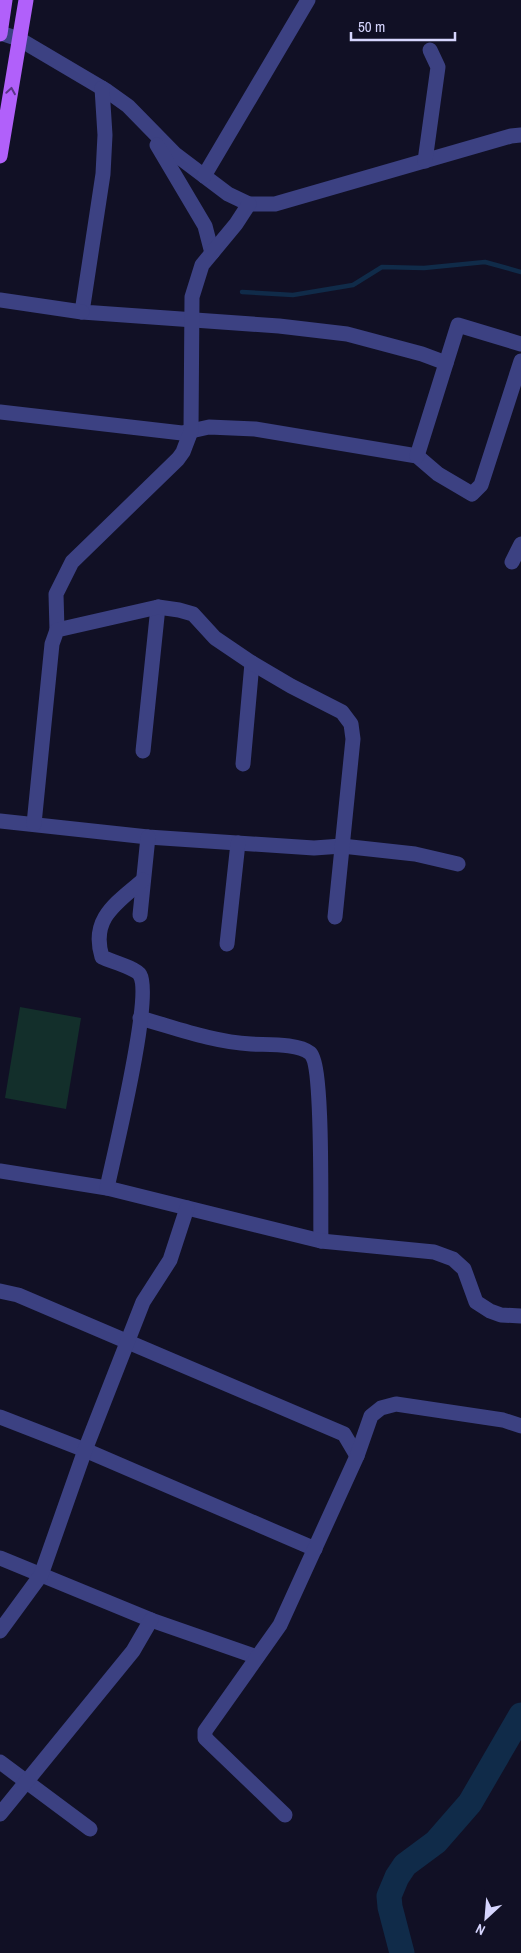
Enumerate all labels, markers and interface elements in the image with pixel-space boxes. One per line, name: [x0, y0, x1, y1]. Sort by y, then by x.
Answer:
scale bar: [351, 10, 455, 42]
text: 50 m: [358, 16, 385, 37]
one-way arrow: [5, 86, 16, 94]
north arrow: [461, 1893, 511, 1943]
text: N: [473, 1920, 488, 1940]

